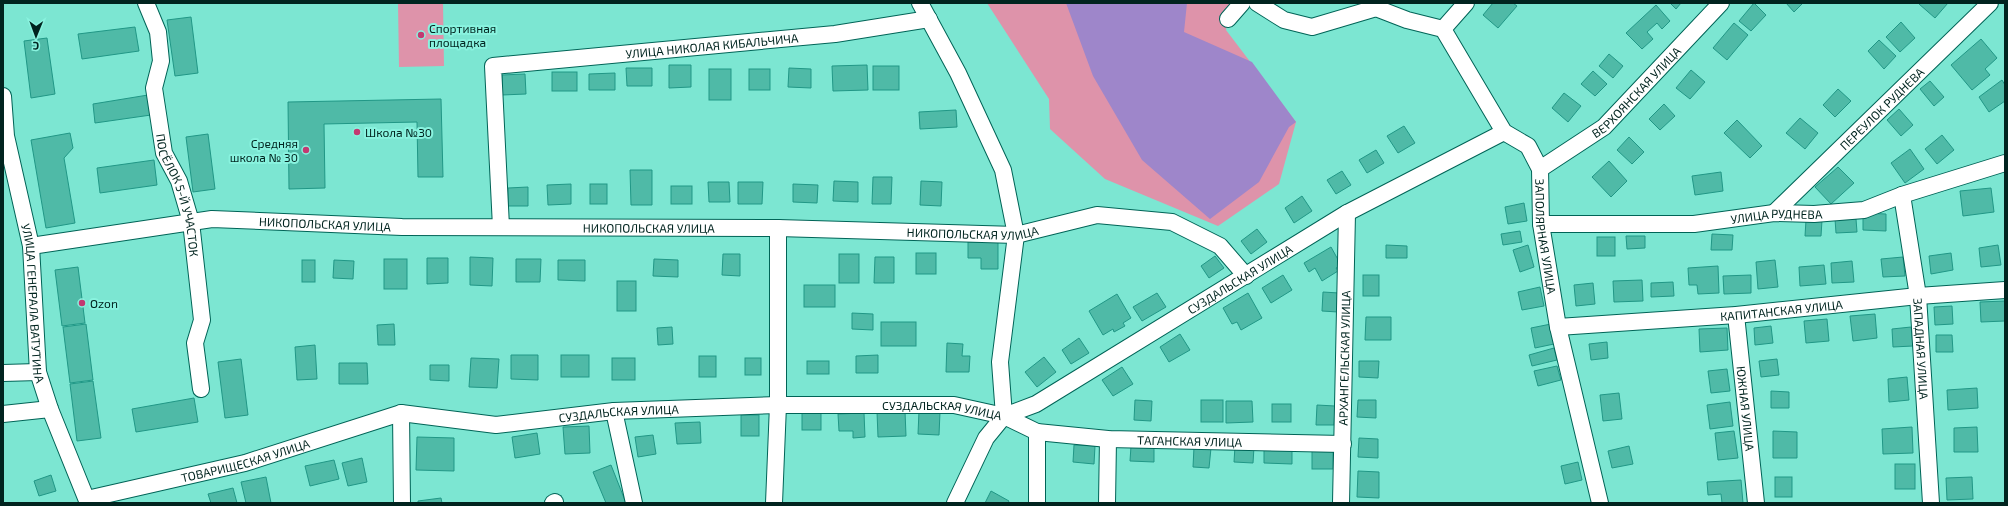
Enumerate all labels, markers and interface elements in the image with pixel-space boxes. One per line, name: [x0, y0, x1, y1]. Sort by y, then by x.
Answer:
north arrow: [16, 16, 56, 56]
place label: Спортивная площадка: [429, 21, 496, 49]
marker: Спортивная площадка: [416, 30, 426, 40]
street label: УЛИЦА НИКОЛАЯ КИБАЛЬЧИЧА: [625, 30, 799, 61]
text: С: [32, 40, 39, 53]
street label: ВЕРХОЯНСКАЯ УЛИЦА: [1589, 43, 1684, 140]
street label: ПЕРЕУЛОК РУДНЕВА: [1837, 64, 1927, 152]
place label: Школа №30: [365, 125, 432, 139]
marker: Школа №30: [352, 127, 362, 137]
street label: ПОСЁЛОК 5-Й УЧАСТОК: [154, 133, 202, 257]
place label: Средняя школа № 30: [230, 136, 298, 164]
marker: Средняя школа № 30: [301, 145, 311, 155]
street label: ЗАПОЛЯРНАЯ УЛИЦА: [1533, 179, 1559, 295]
street label: УЛИЦА РУДНЕВА: [1730, 206, 1823, 226]
street label: НИКОПОЛЬСКАЯ УЛИЦА: [259, 214, 392, 234]
street label: НИКОПОЛЬСКАЯ УЛИЦА: [583, 220, 715, 235]
street label: УЛИЦА ГЕНЕРАЛА ВАТУТИНА: [19, 222, 48, 385]
street label: НИКОПОЛЬСКАЯ УЛИЦА: [907, 223, 1040, 242]
street label: СУЗДАЛЬСКАЯ УЛИЦА: [1185, 241, 1295, 316]
street label: АРХАНГЕЛЬСКАЯ УЛИЦА: [1336, 290, 1352, 426]
place label: Ozon: [90, 296, 118, 310]
street label: КАПИТАНСКАЯ УЛИЦА: [1720, 297, 1844, 323]
marker: Ozon: [77, 298, 87, 308]
street label: ЗАПАДНАЯ УЛИЦА: [1911, 298, 1932, 400]
street label: ЮЖНАЯ УЛИЦА: [1734, 365, 1757, 452]
street label: СУЗДАЛЬСКАЯ УЛИЦА: [882, 398, 1004, 422]
street label: СУЗДАЛЬСКАЯ УЛИЦА: [558, 402, 680, 425]
street label: ТАГАНСКАЯ УЛИЦА: [1137, 433, 1243, 449]
street label: ТОВАРИЩЕСКАЯ УЛИЦА: [180, 436, 312, 484]

